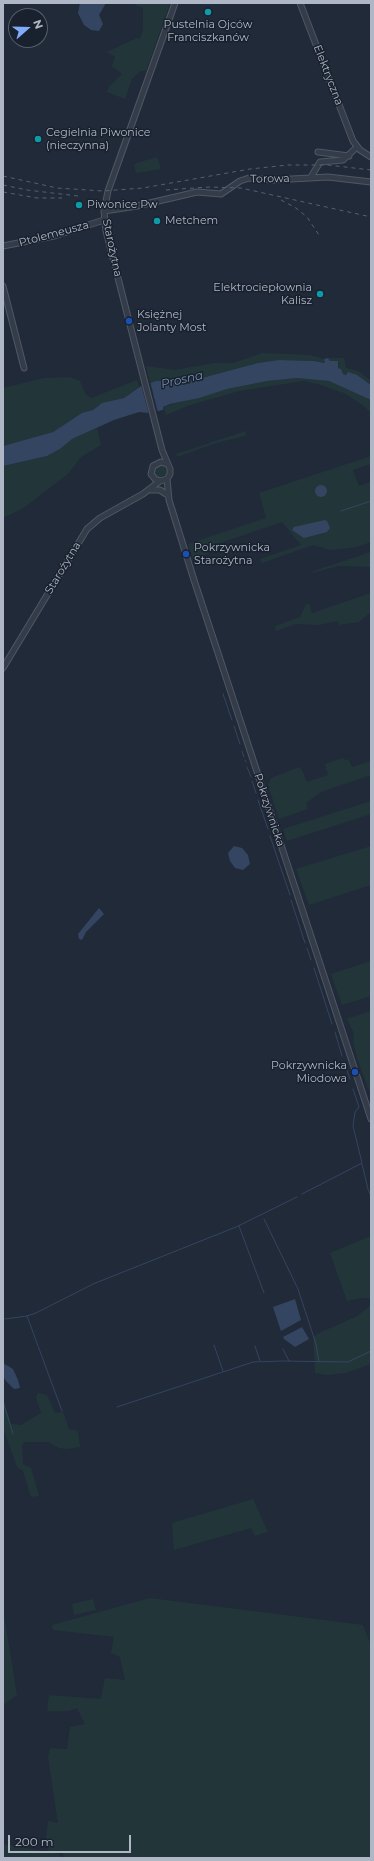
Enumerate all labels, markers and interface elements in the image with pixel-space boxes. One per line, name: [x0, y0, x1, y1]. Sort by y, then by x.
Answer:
marker: Pustelnia Ojców Franciszkanów: [203, 7, 213, 17]
north arrow: [8, 8, 48, 48]
text: N: [30, 18, 46, 31]
place label: Pustelnia Ojców Franciszkanów: [163, 18, 253, 44]
street label: Elektryczna: [310, 43, 346, 107]
place label: Cegielnia Piwonice (nieczynna): [46, 126, 150, 152]
marker: Cegielnia Piwonice (nieczynna): [33, 134, 43, 144]
street label: Torowa: [250, 172, 290, 186]
place label: Piwonice Pw: [87, 198, 158, 212]
marker: Piwonice Pw: [74, 200, 84, 210]
place label: Metchem: [165, 214, 218, 228]
marker: Metchem: [152, 216, 162, 226]
street label: Ptolemeusza: [18, 218, 90, 250]
street label: Starożytna: [99, 218, 125, 278]
place label: Elektrociepłownia Kalisz: [213, 281, 312, 307]
marker: Elektrociepłownia Kalisz: [315, 289, 325, 299]
place label: Księżnej Jolanty Most: [137, 308, 206, 334]
marker: Księżnej Jolanty Most: [124, 316, 134, 326]
water label: Prosna: [160, 368, 204, 392]
street label: Starożytna: [42, 540, 84, 596]
place label: Pokrzywnicka Starożytna: [194, 541, 270, 567]
marker: Pokrzywnicka Starożytna: [181, 549, 191, 559]
street label: Pokrzywnicka: [251, 772, 287, 848]
place label: Pokrzywnicka Miodowa: [271, 1059, 347, 1085]
marker: Pokrzywnicka Miodowa: [350, 1067, 360, 1077]
scale bar: [10, 1827, 133, 1853]
text: 200 m: [15, 1834, 54, 1849]

